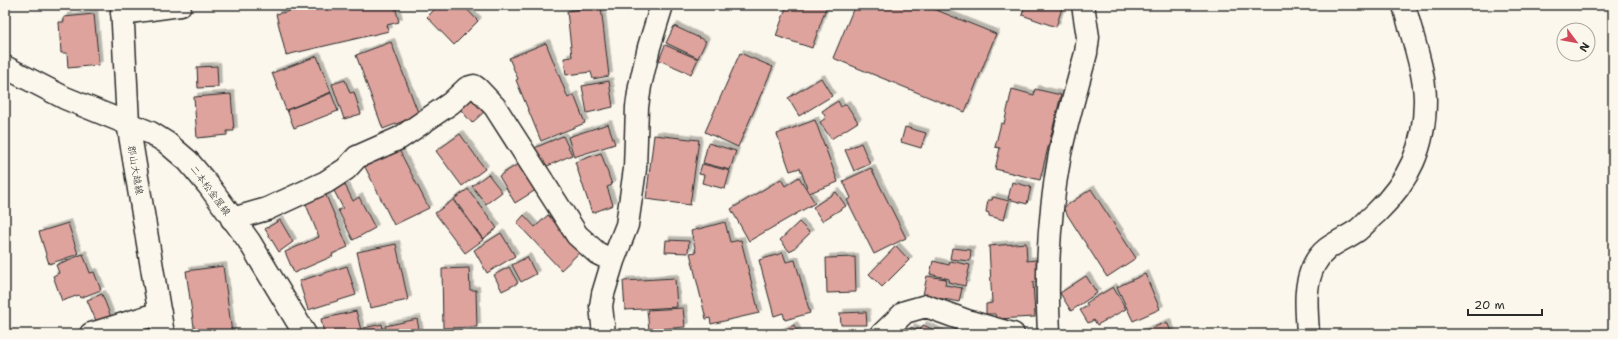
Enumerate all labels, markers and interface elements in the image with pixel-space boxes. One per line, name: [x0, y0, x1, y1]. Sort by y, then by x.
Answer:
north arrow: [1556, 22, 1596, 62]
text: N: [1575, 39, 1593, 55]
street label: 郡山大越線: [125, 144, 146, 196]
street label: 二本松金屋線: [187, 162, 234, 218]
scale bar: [1468, 291, 1542, 317]
text: 20 m: [1474, 297, 1505, 313]

